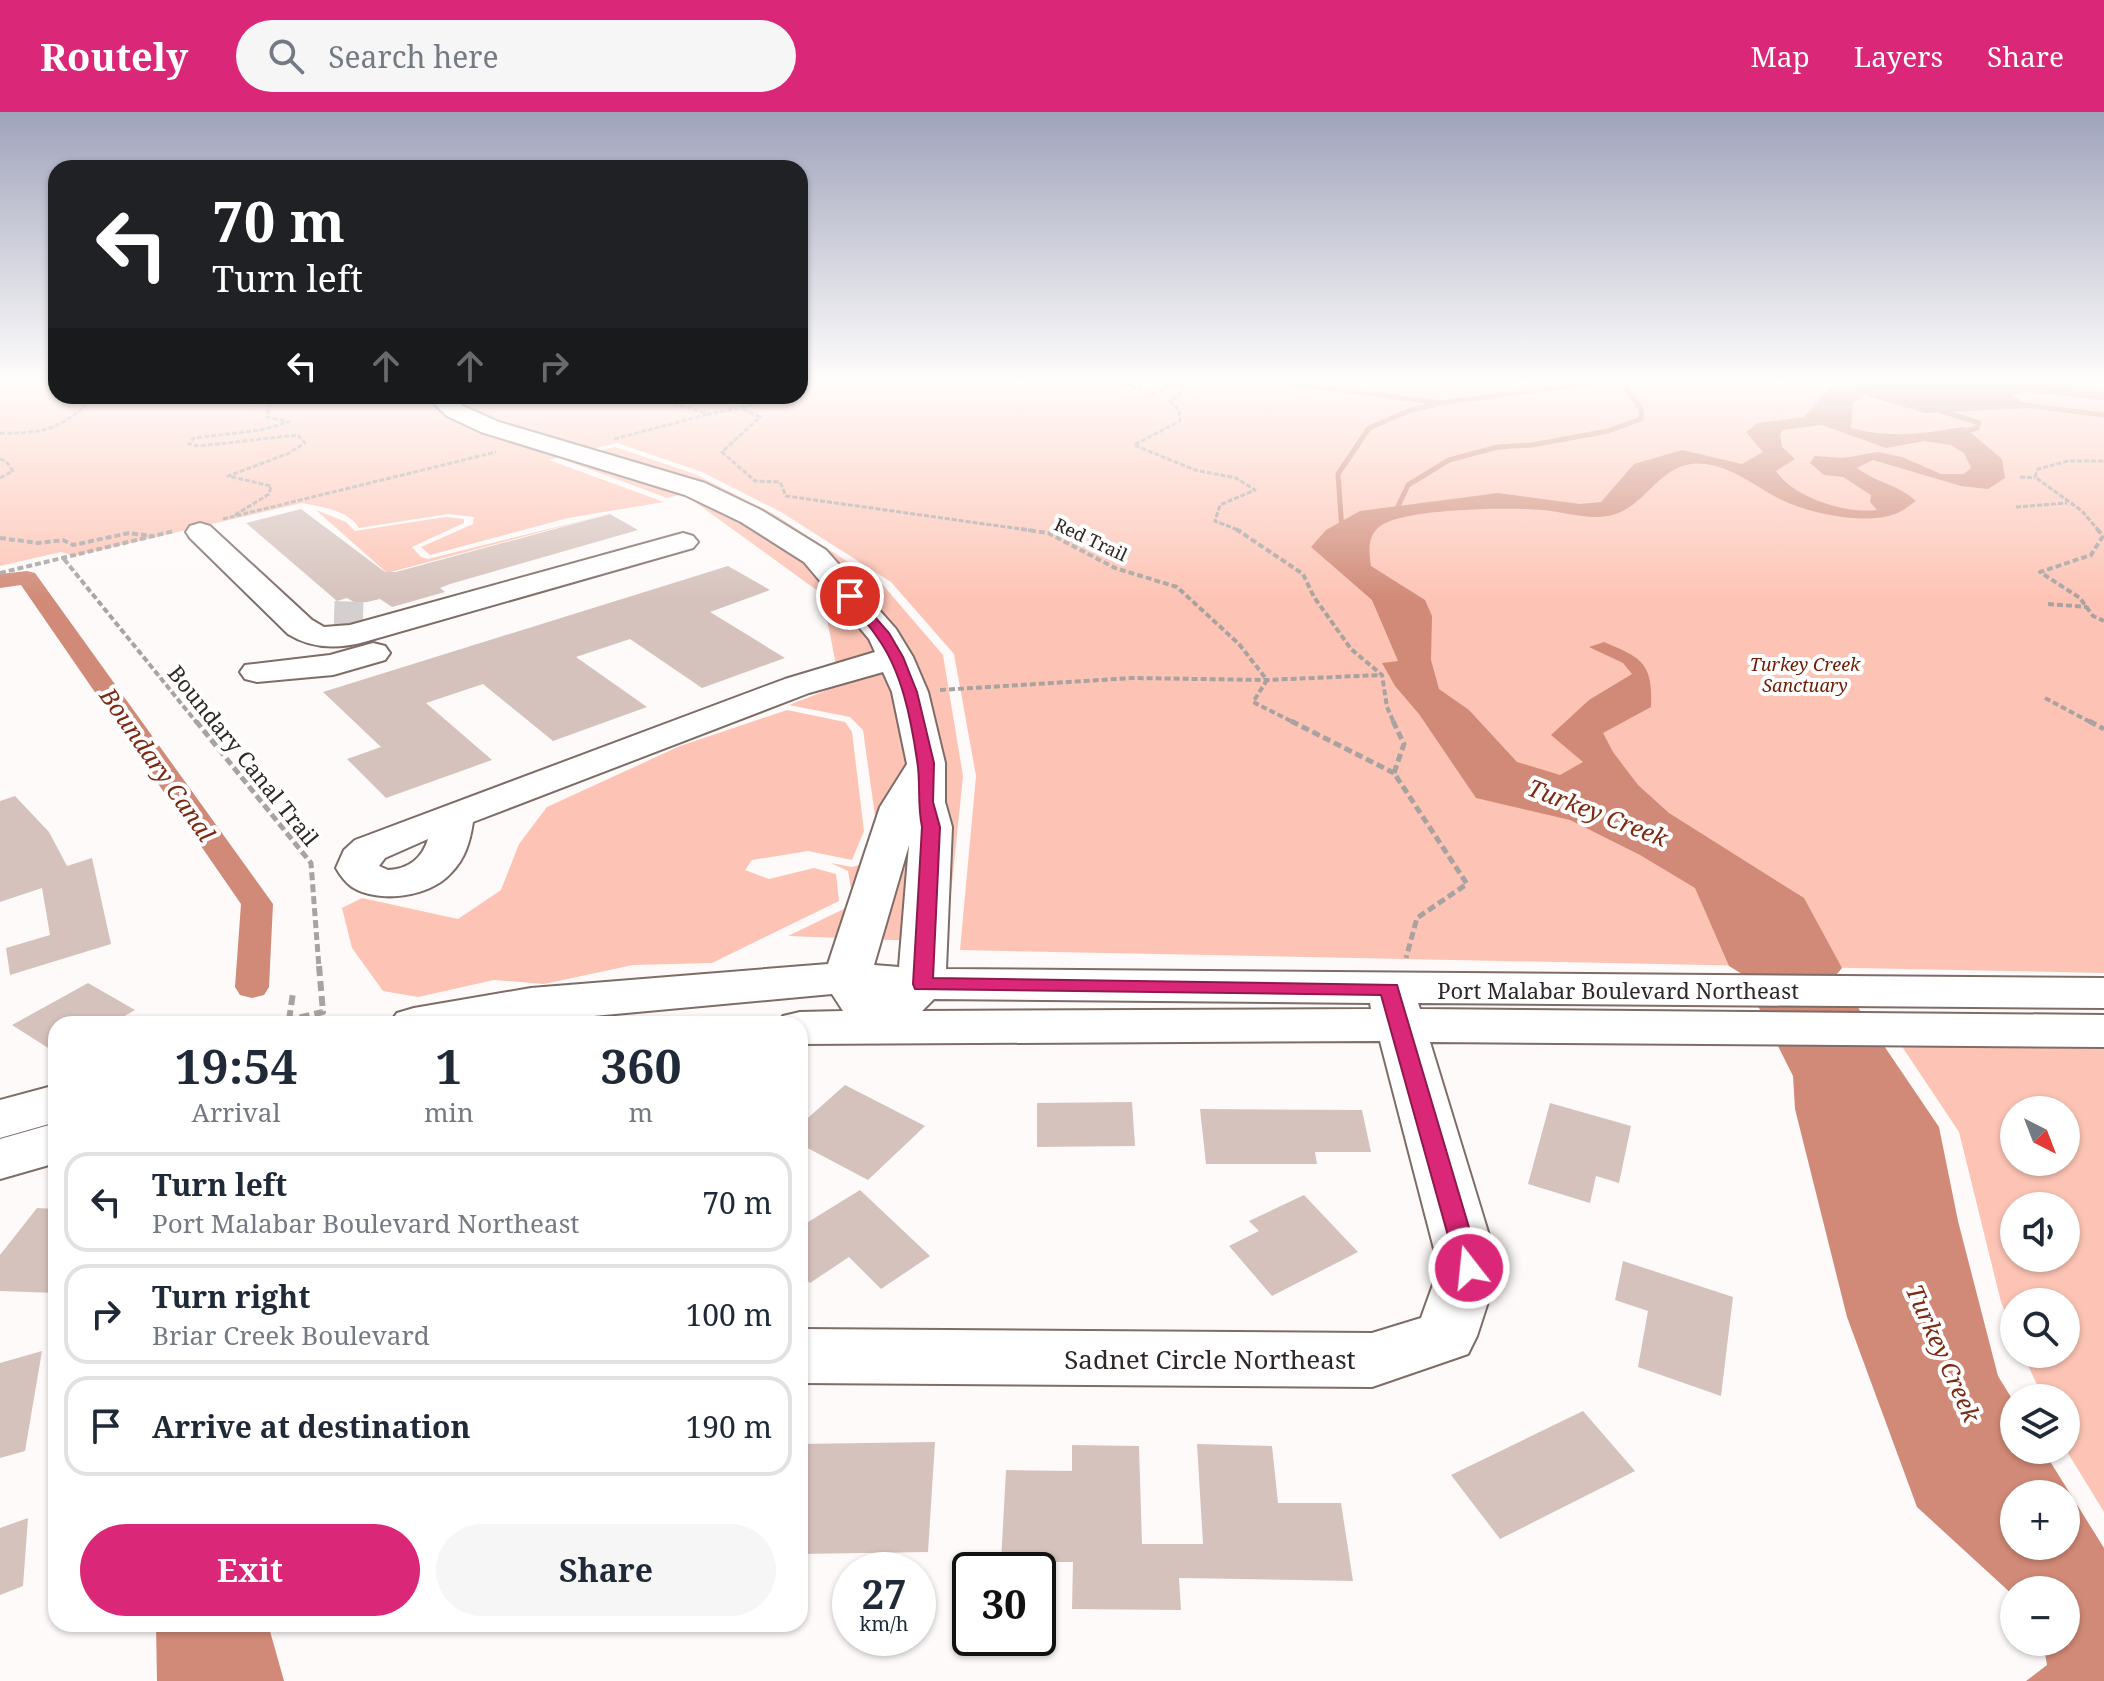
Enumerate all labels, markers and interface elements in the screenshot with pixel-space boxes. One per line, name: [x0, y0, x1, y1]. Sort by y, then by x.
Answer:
search box: [236, 20, 796, 92]
text: Routely: [40, 30, 188, 82]
icon: search: [264, 34, 308, 78]
text: Search here: [328, 36, 499, 77]
text: Map: [1751, 37, 1810, 75]
text: Layers: [1854, 37, 1943, 75]
text: Share: [1987, 37, 2064, 75]
text: 70 m: [212, 182, 345, 258]
icon: left: [80, 192, 184, 296]
text: Turn left: [212, 254, 363, 303]
icon: left: [280, 344, 324, 388]
icon: ahead: [364, 344, 408, 388]
icon: ahead: [448, 344, 492, 388]
icon: right: [532, 344, 576, 388]
street label: Red Trail: [1051, 512, 1132, 566]
pin: [816, 562, 884, 630]
icon: arrive: [828, 574, 872, 618]
park label: Turkey Creek Sanctuary: [1750, 652, 1861, 697]
street label: Boundary Canal Trail: [162, 658, 326, 852]
water label: Boundary Canal: [92, 680, 224, 848]
water label: Turkey Creek: [1523, 770, 1674, 854]
street label: Port Malabar Boulevard Northeast: [1437, 975, 1799, 1005]
text: 19:54: [174, 1033, 298, 1098]
text: 1: [435, 1033, 462, 1098]
text: 360: [600, 1033, 682, 1098]
text: Arrival: [192, 1094, 280, 1130]
text: min: [424, 1094, 474, 1130]
text: m: [629, 1094, 653, 1130]
north arrow: [2000, 1096, 2080, 1176]
map controls: [2000, 1096, 2080, 1656]
text: Turn left: [152, 1164, 287, 1205]
icon: left: [84, 1180, 128, 1224]
text: 70 m: [702, 1182, 772, 1223]
button: sound: [2000, 1192, 2080, 1272]
text: Port Malabar Boulevard Northeast: [152, 1205, 580, 1241]
position arrow: [1427, 1226, 1511, 1310]
text: Turn right: [152, 1276, 310, 1317]
water label: Turkey Creek: [1899, 1279, 1990, 1428]
button: search: [2000, 1288, 2080, 1368]
icon: right: [84, 1292, 128, 1336]
text: 100 m: [686, 1294, 772, 1335]
text: Briar Creek Boulevard: [152, 1317, 430, 1353]
street label: Sadnet Circle Northeast: [1064, 1341, 1356, 1377]
button: layers: [2000, 1384, 2080, 1464]
icon: arrive: [84, 1404, 128, 1448]
text: Arrive at destination: [152, 1406, 471, 1447]
text: 190 m: [686, 1406, 772, 1447]
button: +: [2000, 1480, 2080, 1560]
button: Exit: [80, 1524, 420, 1616]
button: Share: [436, 1524, 776, 1616]
speed limit sign: 30: [952, 1552, 1056, 1656]
text: 27: [861, 1566, 907, 1621]
button: −: [2000, 1576, 2080, 1656]
text: km/h: [859, 1610, 909, 1637]

